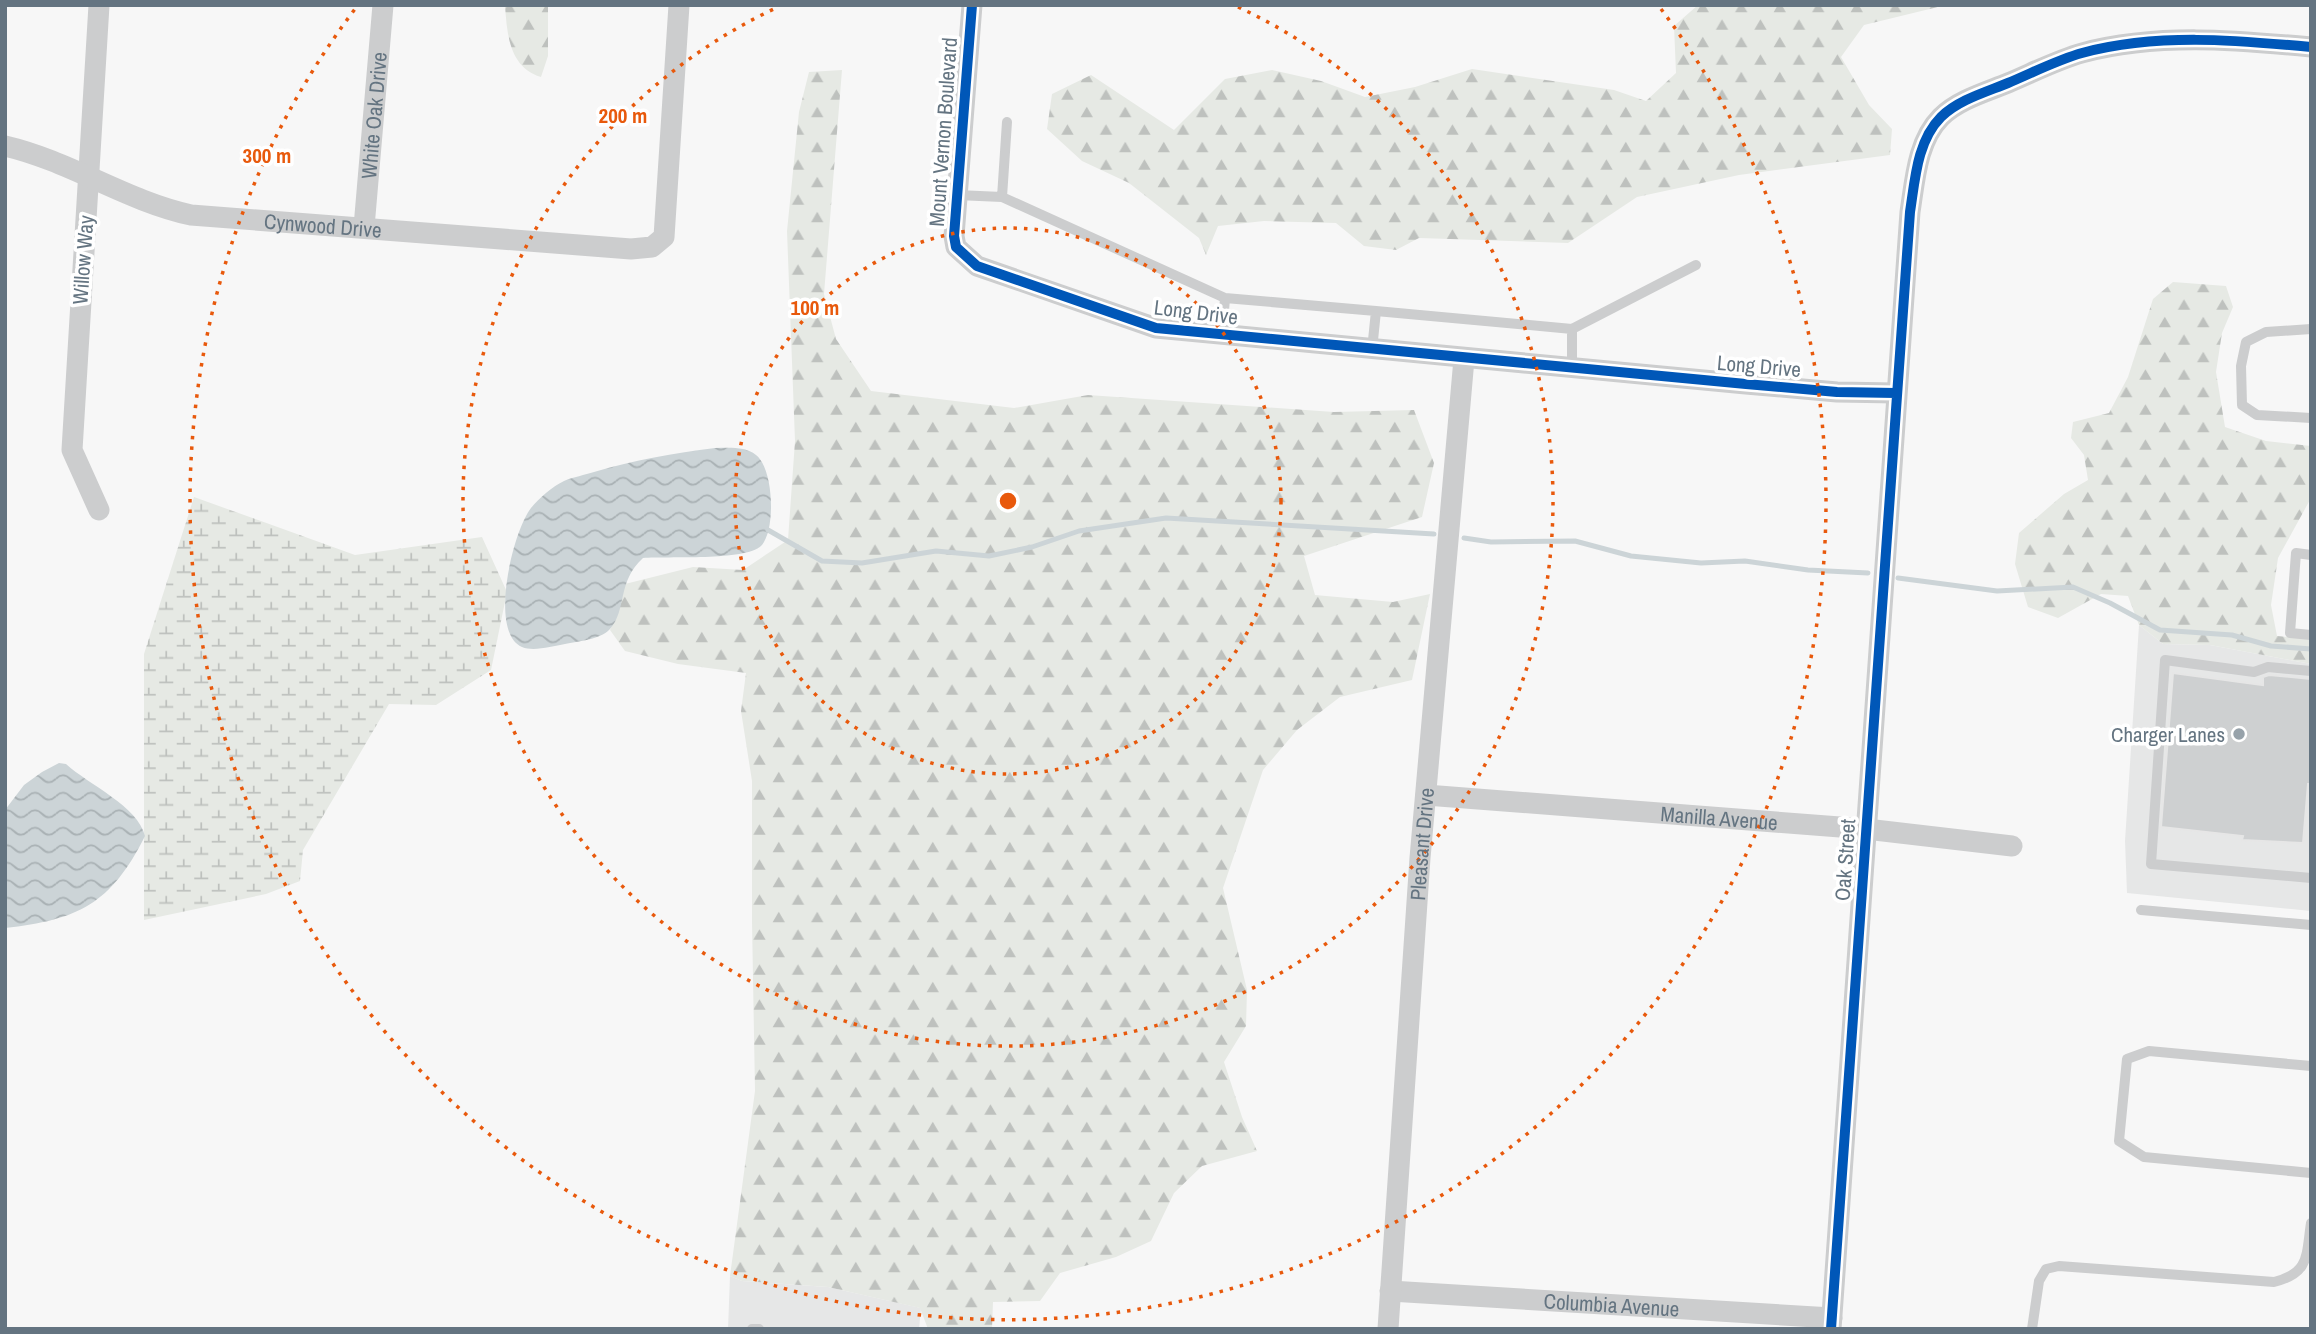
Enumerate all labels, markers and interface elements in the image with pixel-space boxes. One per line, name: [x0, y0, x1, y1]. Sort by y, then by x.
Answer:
street label: Mount Vernon Boulevard: [922, 36, 964, 228]
street label: White Oak Drive: [354, 51, 393, 180]
text: 200 m: [599, 101, 647, 130]
text: 300 m: [243, 141, 291, 170]
street label: Cynwood Drive: [263, 206, 383, 244]
street label: Willow Way: [65, 214, 101, 306]
street label: Long Drive: [1152, 292, 1240, 332]
text: 100 m: [791, 293, 839, 322]
street label: Long Drive: [1716, 348, 1802, 384]
centre of rings: [996, 489, 1020, 513]
place label: Charger Lanes: [2111, 720, 2225, 749]
marker: Charger Lanes: [2231, 726, 2247, 742]
street label: Pleasant Drive: [1403, 787, 1441, 901]
street label: Manilla Avenue: [1659, 799, 1779, 837]
street label: Oak Street: [1828, 818, 1862, 902]
street label: Columbia Avenue: [1543, 1286, 1680, 1323]

